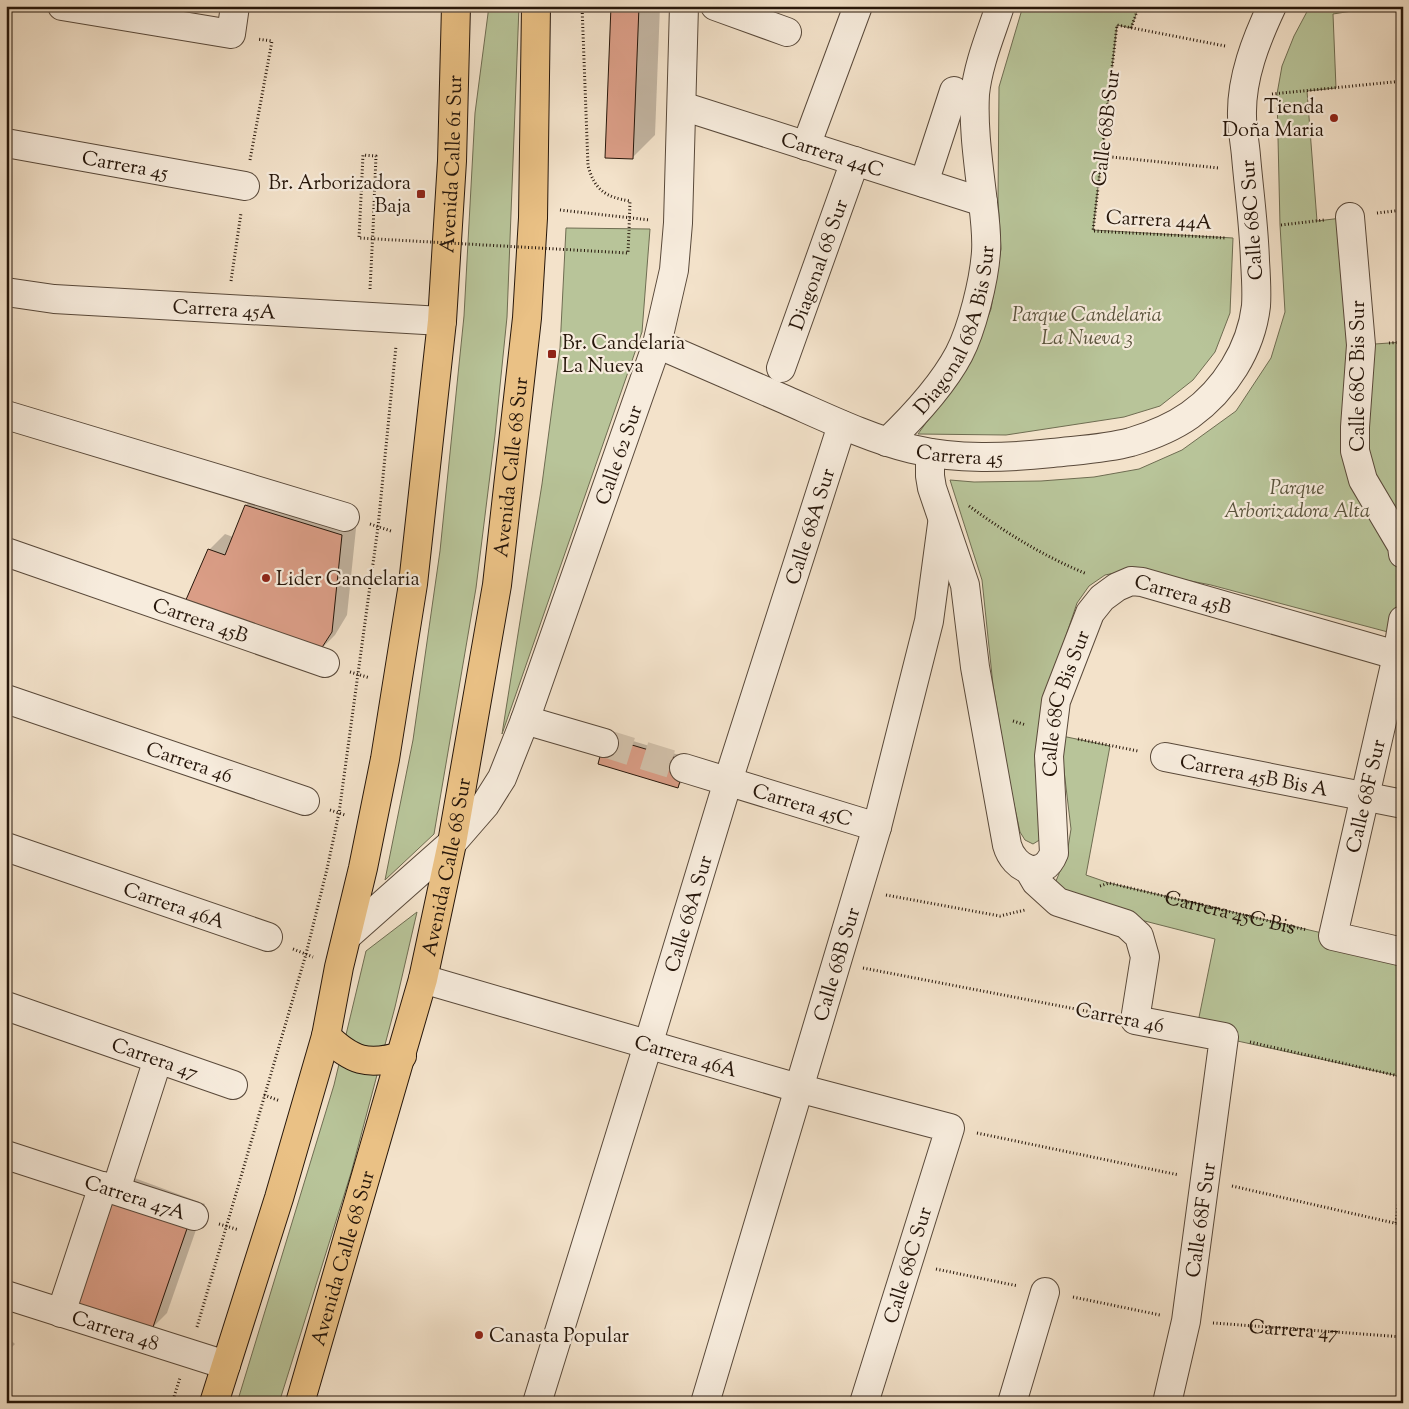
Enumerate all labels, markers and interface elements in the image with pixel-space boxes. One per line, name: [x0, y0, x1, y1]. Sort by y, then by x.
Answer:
street label: Calle 68B Sur: [1086, 68, 1129, 188]
street label: Avenida Calle 61 Sur: [434, 74, 471, 254]
place label: Tienda Doña Maria: [1222, 94, 1324, 146]
marker: Tienda Doña Maria: [1328, 112, 1340, 124]
street label: Carrera 44C: [777, 126, 887, 186]
street label: Carrera 45: [79, 145, 170, 189]
street label: Calle 68C Sur: [1235, 158, 1272, 281]
place label: Br. Arborizadora Baja: [268, 170, 411, 222]
marker: Br. Arborizadora Baja: [415, 188, 427, 200]
street label: Diagonal 68 Sur: [784, 195, 857, 335]
street label: Carrera 44A: [1105, 204, 1213, 239]
street label: Diagonal 68A Bis Sur: [908, 244, 1003, 422]
street label: Carrera 45A: [172, 294, 276, 329]
street label: Calle 68C Bis Sur: [1345, 300, 1374, 452]
park label: Parque Candelaria La Nueva 3: [1012, 302, 1162, 354]
place label: Br. Candelaria La Nueva: [562, 330, 685, 382]
marker: Br. Candelaria La Nueva: [546, 348, 558, 360]
street label: Avenida Calle 68 Sur: [488, 375, 537, 559]
street label: Calle 62 Sur: [590, 401, 652, 509]
street label: Carrera 45: [913, 438, 1004, 474]
street label: Calle 68A Sur: [780, 465, 844, 589]
park label: Parque Arborizadora Alta: [1224, 475, 1370, 527]
place label: Lider Candelaria: [276, 566, 420, 595]
street label: Carrera 45B: [1131, 569, 1235, 624]
marker: Lider Candelaria: [260, 572, 272, 584]
street label: Carrera 45B: [148, 592, 252, 652]
street label: Calle 68C Bis Sur: [1037, 626, 1099, 778]
street label: Carrera 46: [142, 736, 236, 792]
street label: Calle 68F Sur: [1340, 736, 1395, 856]
street label: Carrera 45B Bis A: [1177, 748, 1330, 806]
street label: Avenida Calle 68 Sur: [416, 775, 480, 959]
street label: Carrera 45C: [748, 778, 855, 836]
street label: Calle 68A Sur: [659, 852, 722, 976]
street label: Carrera 46A: [119, 876, 228, 938]
street label: Carrera 45C Bis: [1161, 885, 1298, 944]
street label: Calle 68B Sur: [808, 904, 869, 1025]
street label: Carrera 46: [1073, 997, 1166, 1042]
street label: Carrera 46A: [631, 1029, 740, 1087]
street label: Carrera 47: [107, 1032, 202, 1089]
street label: Calle 68F Sur: [1180, 1160, 1225, 1280]
street label: Avenida Calle 68 Sur: [305, 1167, 384, 1350]
street label: Carrera 47A: [80, 1169, 189, 1229]
street label: Calle 68C Sur: [878, 1203, 941, 1328]
street label: Carrera 48: [67, 1305, 162, 1360]
street label: Carrera 47: [1248, 1314, 1340, 1349]
place label: Canasta Popular: [489, 1323, 630, 1352]
marker: Canasta Popular: [473, 1329, 485, 1341]

